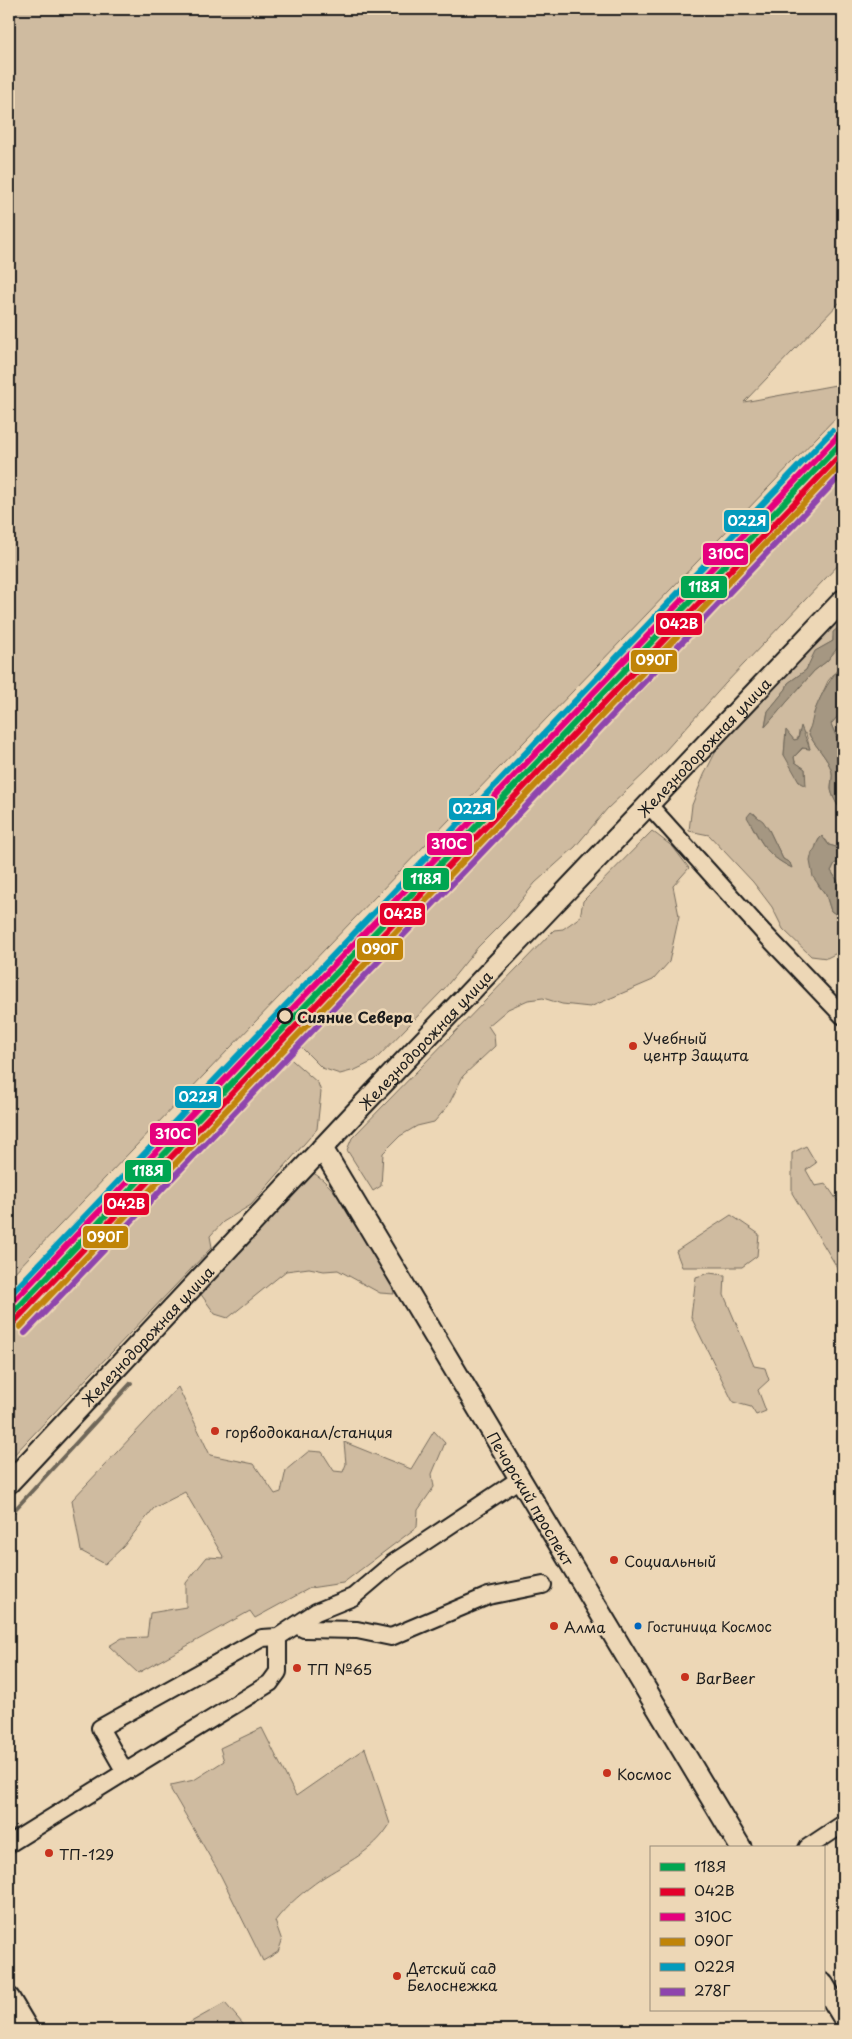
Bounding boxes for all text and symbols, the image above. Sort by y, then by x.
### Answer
line badge: 022Я [723,509,770,533]
text: 022Я [728,510,767,531]
line badge: 310С [702,542,749,566]
text: 310С [708,543,744,564]
line badge: 118Я [680,575,728,599]
text: 118Я [688,576,720,597]
line badge: 042В [655,612,703,636]
text: 042В [660,613,698,634]
line badge: 090Г [630,649,678,673]
text: 090Г [636,649,673,670]
street label: Железнодорожная улица [631,671,776,822]
line badge: 022Я [448,797,496,821]
text: 022Я [453,798,492,819]
line badge: 310С [426,832,473,856]
text: 310С [431,833,467,854]
line badge: 118Я [402,867,450,891]
text: 118Я [410,868,442,889]
line badge: 042В [379,902,426,926]
text: 042В [384,903,422,924]
line badge: 090Г [356,937,404,961]
text: 090Г [362,938,399,959]
street label: Железнодорожная улица [353,964,497,1115]
place label: Сияние Севера [297,1005,413,1028]
marker: Сияние Севера [277,1008,293,1024]
place label: Учебный центр Защита [643,1026,749,1066]
marker: Учебный центр Защита [627,1040,639,1052]
line badge: 022Я [174,1085,222,1109]
text: 022Я [179,1086,218,1107]
line badge: 310С [149,1122,197,1146]
text: 310С [155,1123,191,1144]
line badge: 118Я [124,1159,172,1183]
text: 118Я [132,1160,164,1181]
line badge: 042В [103,1192,150,1216]
text: 042В [107,1193,145,1214]
line badge: 090Г [82,1225,129,1249]
text: 090Г [87,1226,124,1247]
street label: Железнодорожная улица [75,1260,219,1411]
place label: горводоканал/станция [225,1420,393,1443]
marker: горводоканал/станция [209,1425,221,1437]
street label: Печорский проспект [482,1427,581,1570]
place label: Социальный [624,1549,716,1572]
marker: Социальный [608,1554,620,1566]
place label: Алма [564,1615,606,1638]
place label: Гостиница Космос [647,1616,772,1637]
marker: Алма [548,1620,560,1632]
marker: Гостиница Космос [633,1621,643,1631]
place label: ТП №65 [307,1657,372,1680]
marker: ТП №65 [291,1662,303,1674]
place label: BarBeer [695,1666,755,1689]
marker: BarBeer [679,1671,691,1683]
place label: Космос [617,1762,672,1785]
marker: Космос [601,1767,613,1779]
place label: ТП-129 [59,1842,114,1865]
legend [650,1846,824,2012]
marker: ТП-129 [43,1847,55,1859]
text: 118Я [694,1854,726,1877]
text: 042В [694,1878,735,1901]
text: 310С [694,1904,732,1927]
text: 090Г [694,1928,734,1951]
text: 022Я [694,1954,735,1977]
place label: Детский сад Белоснежка [406,1956,498,1996]
marker: Детский сад Белоснежка [391,1970,403,1982]
text: 278Г [694,1978,731,2001]

